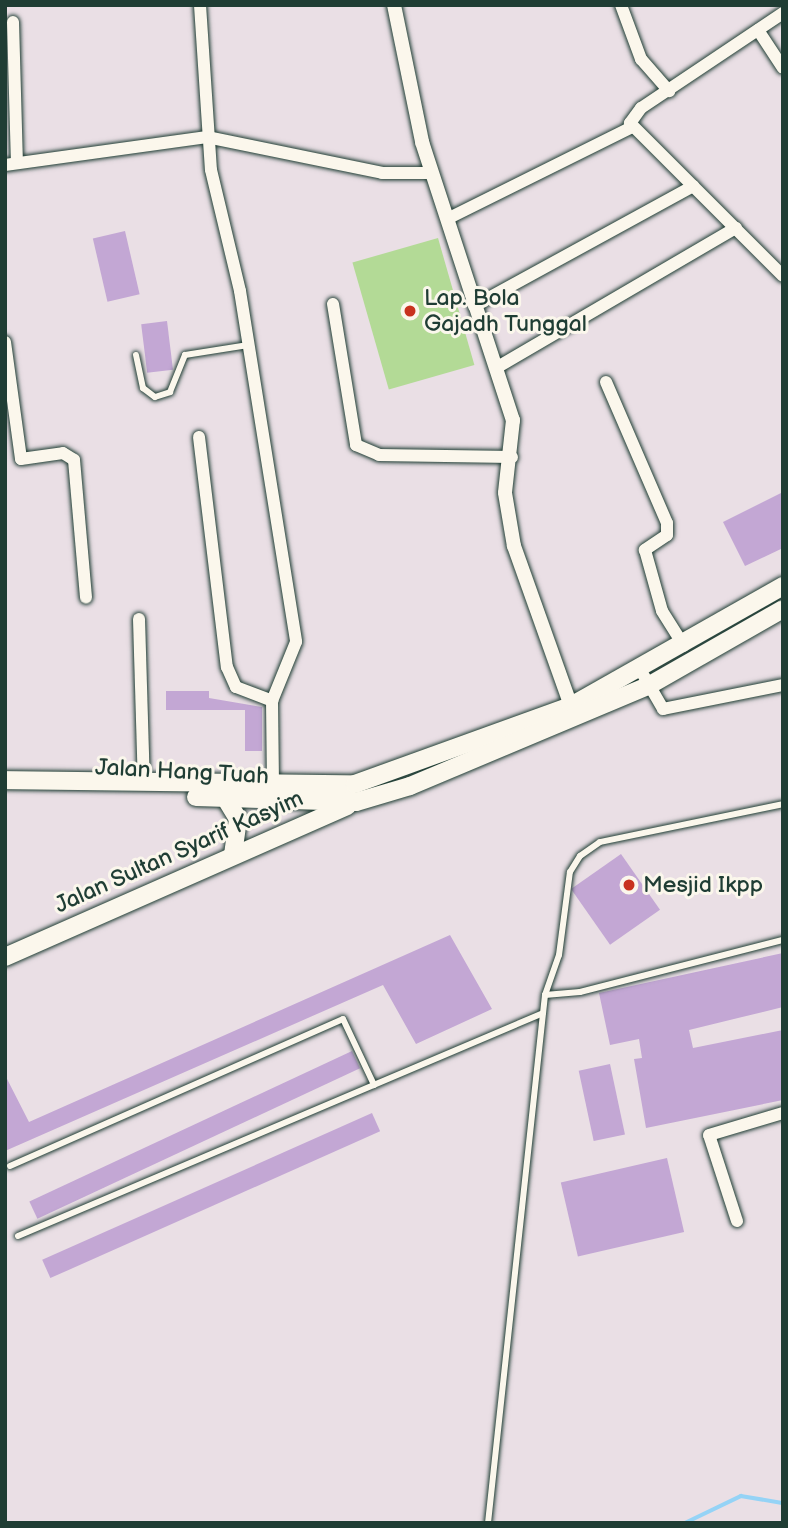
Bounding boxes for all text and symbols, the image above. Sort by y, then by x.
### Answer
place label: Lap. Bola Gajadh Tunggal [424,284,588,338]
marker: Lap. Bola Gajadh Tunggal [402,303,418,319]
street label: Jalan Hang Tuah [94,754,270,790]
street label: Jalan Sultan Syarif Kasyim [50,785,308,919]
place label: Mesjid Ikpp [643,871,763,899]
marker: Mesjid Ikpp [621,877,637,893]

